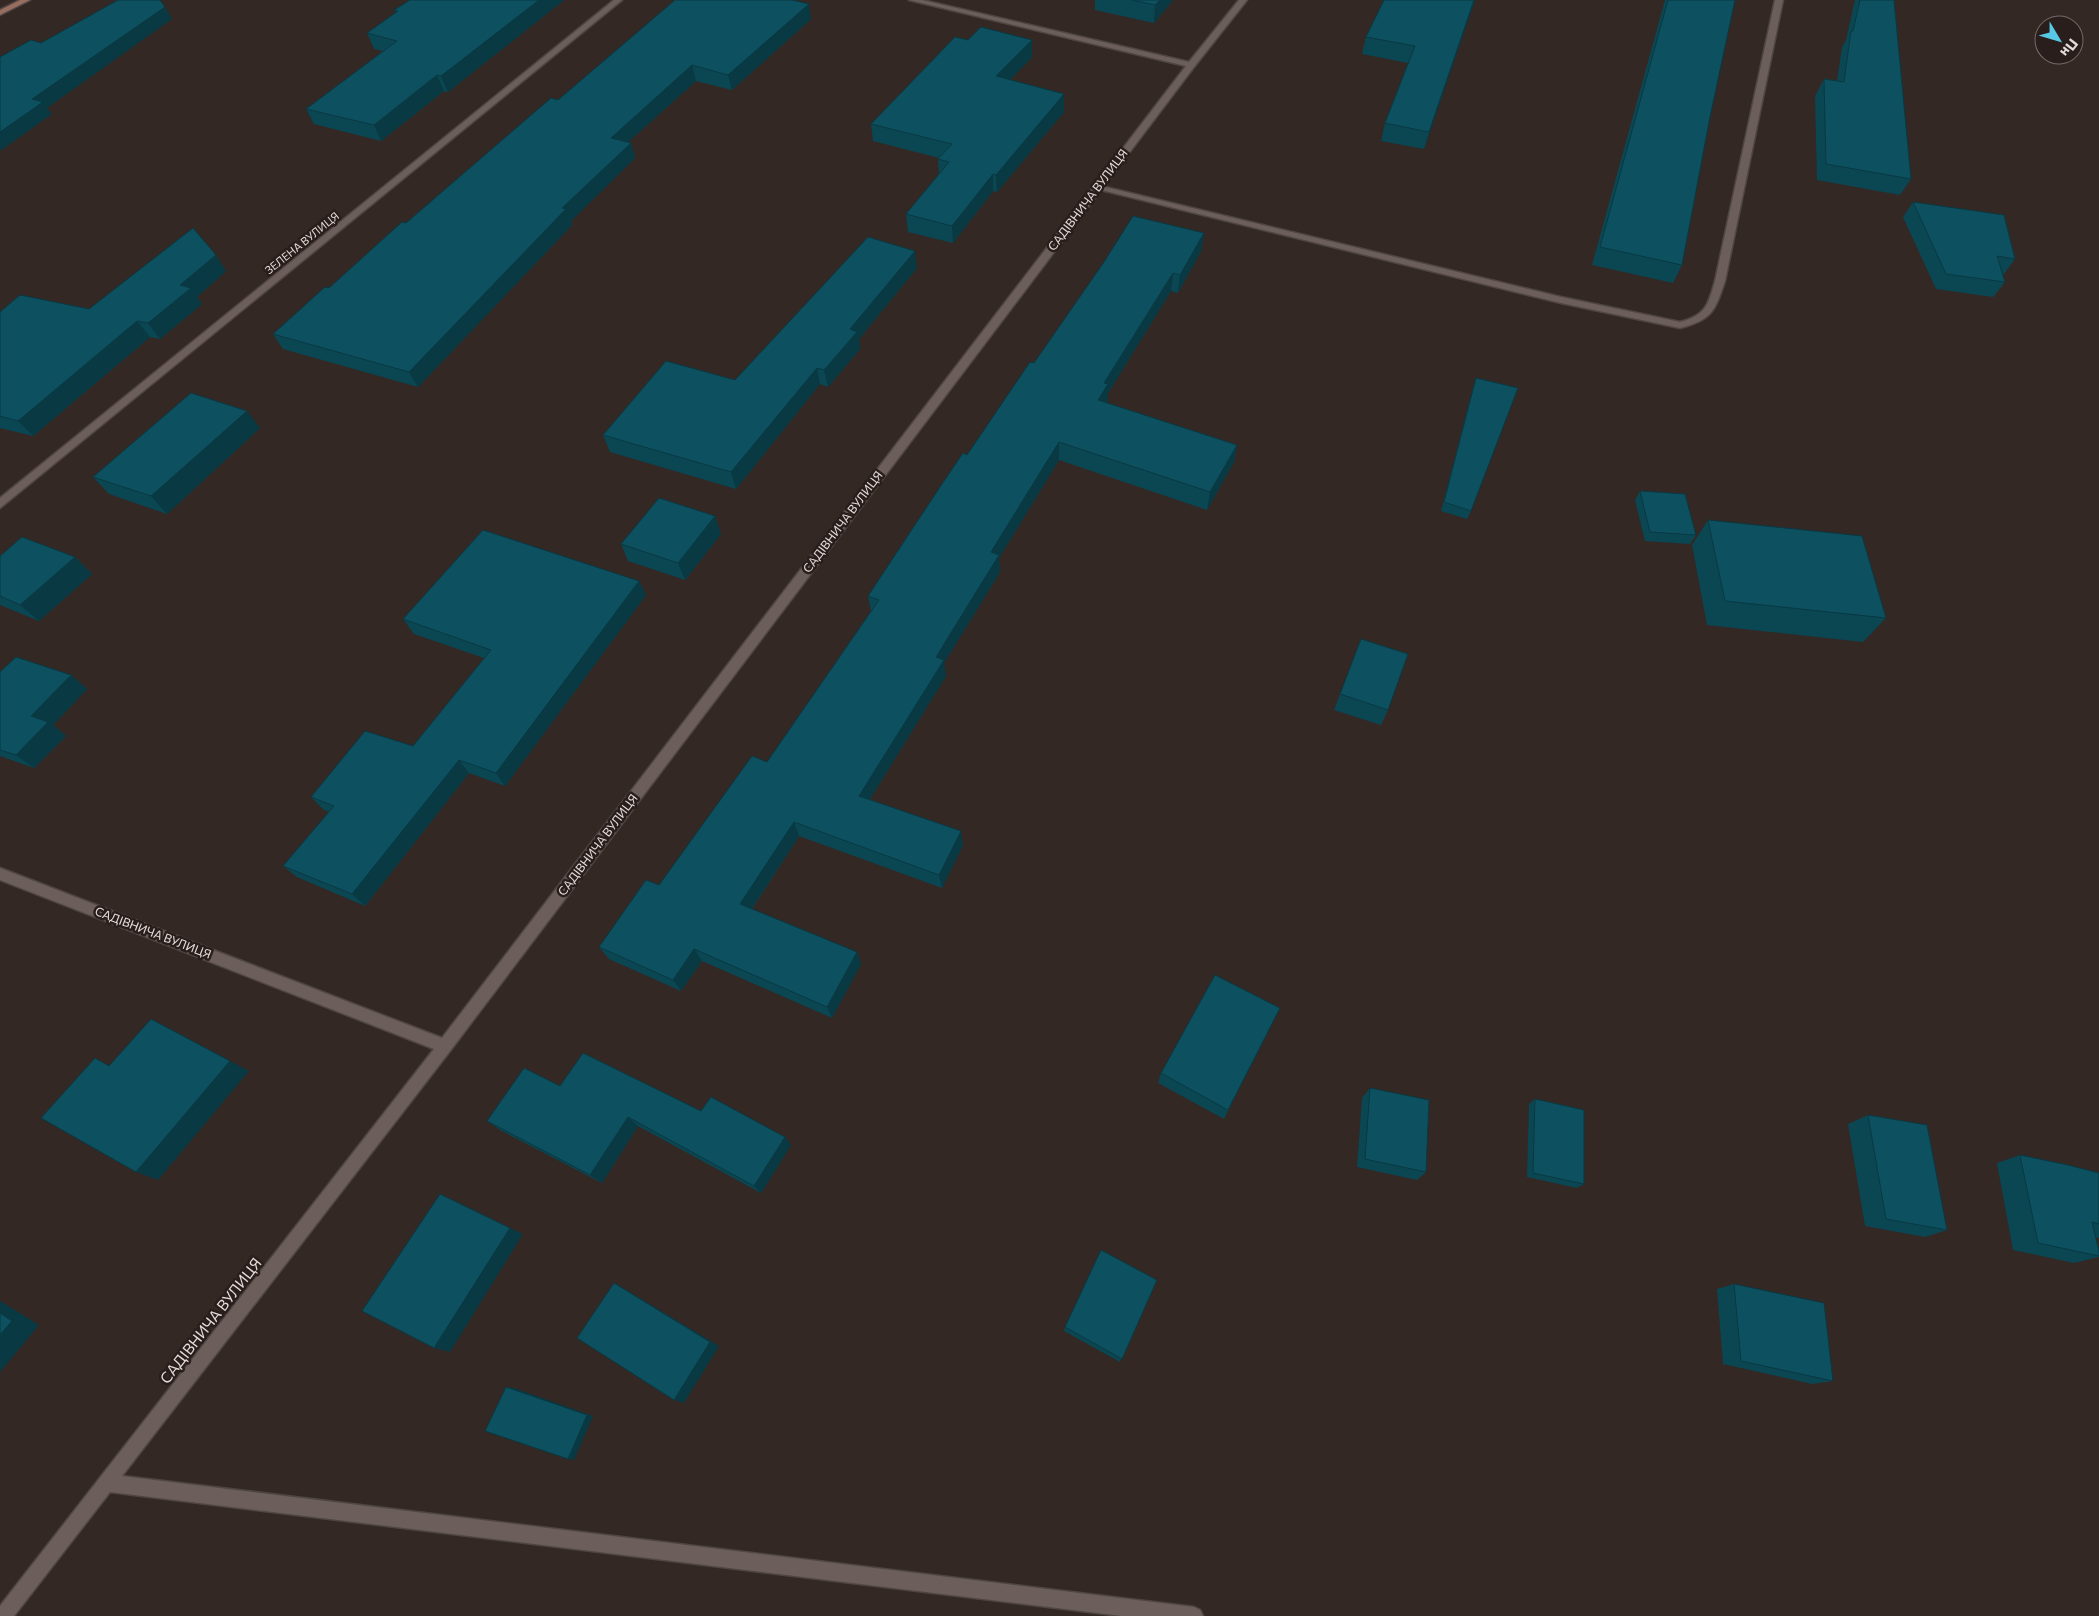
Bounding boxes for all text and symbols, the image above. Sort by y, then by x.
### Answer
north arrow [2034,15,2084,65]
text: Пн [2057,36,2082,61]
street label: САДІВНИЧА ВУЛИЦЯ [1044,146,1130,253]
street label: ЗЕЛЕНА ВУЛИЦЯ [262,209,341,276]
street label: САДІВНИЧА ВУЛИЦЯ [799,468,885,575]
street label: САДІВНИЧА ВУЛИЦЯ [554,791,640,898]
street label: САДІВНИЧА ВУЛИЦЯ [93,903,214,961]
street label: САДІВНИЧА ВУЛИЦЯ [156,1254,265,1387]

